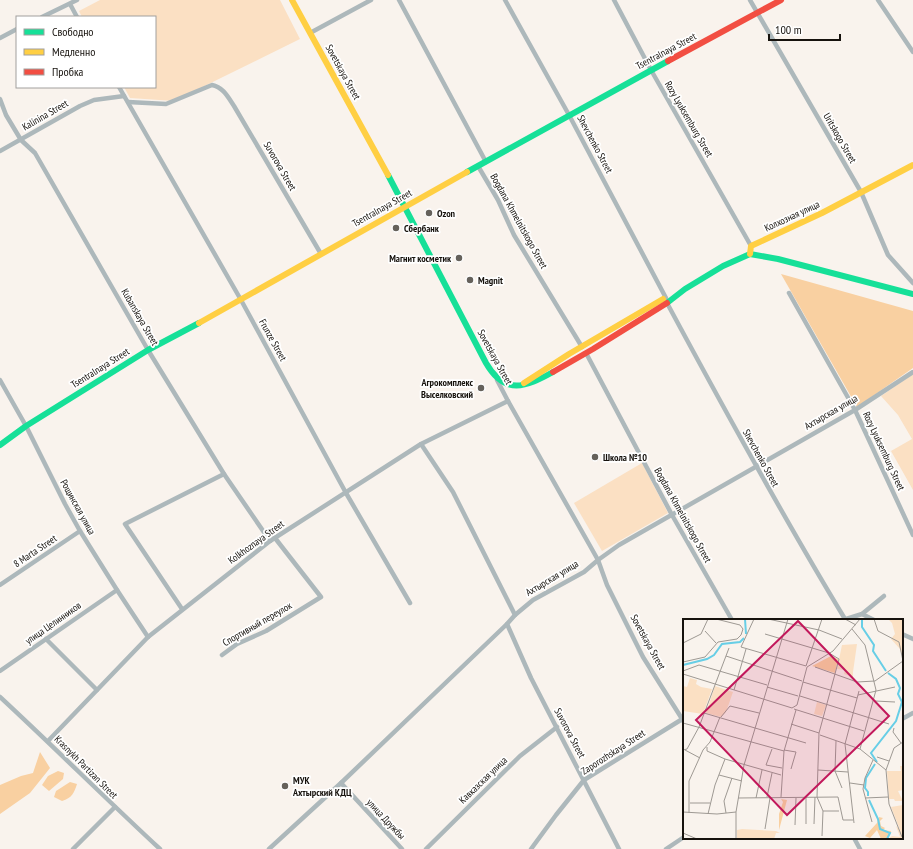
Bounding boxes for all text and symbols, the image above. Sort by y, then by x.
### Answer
legend [16,16,156,88]
scale bar [769,16,840,42]
text: 100 m [775,22,802,37]
text: Свободно [52,24,94,39]
street label: Tsentralnaya Street [634,30,699,72]
street label: Sovetskaya Street [323,42,364,102]
text: Медленно [52,44,95,59]
text: Пробка [52,64,84,79]
street label: Rozy Lyuksemburg Street [662,79,716,160]
street label: Kalinina Street [20,97,71,133]
street label: Uritskogo Street [820,111,860,166]
street label: Shevchenko Street [574,113,616,175]
street label: Suvorova Street [261,139,299,193]
street label: Bogdana Khmelnitskogo Street [487,171,551,271]
street label: Tsentralnaya Street [350,186,414,230]
street label: Колхозная улица [762,198,822,234]
place label: Ozon [437,207,456,220]
marker: Ozon [424,208,434,218]
place label: Сбербанк [404,222,440,235]
marker: Сбербанк [391,223,401,233]
place label: Магнит косметик [389,252,452,265]
marker: Магнит косметик [454,253,464,263]
place label: Magnit [478,274,503,287]
marker: Magnit [465,275,475,285]
street label: Kubanskaya Street [118,286,162,348]
street label: Frunze Street [256,317,290,363]
street label: Sovetskaya Street [475,327,516,387]
street label: Tsentralnaya Street [68,345,132,391]
place label: Агрокомплекс Выселковский [421,376,473,401]
marker: Агрокомплекс Выселковский [476,383,486,393]
street label: Ахтырская улица [802,392,860,432]
street label: Rozy Lyuksemburg Street [860,409,908,493]
street label: Shevchenko Street [740,427,782,489]
place label: Школа №10 [603,451,647,464]
marker: Школа №10 [590,452,600,462]
street label: Bogdana Khmelnitskogo Street [651,465,715,565]
street label: Рощинская улица [57,477,99,537]
street label: Kolkhoznaya Street [225,517,287,567]
street label: 8 Marta Street [11,532,59,570]
street label: Ахтырская улица [523,557,581,599]
street label: улица Целинников [22,599,84,647]
street label: Спортивный переулок [220,599,294,649]
street label: Sovetskaya Street [628,612,669,672]
inset map [683,619,903,839]
street label: Suvorova Street [551,706,589,760]
street label: Zaporozhskaya Street [579,726,648,778]
street label: Krasnykh Partizan Street [52,733,121,802]
street label: Кавказская улица [456,754,510,806]
place label: МУК Ахтырский КДЦ [292,774,352,799]
marker: МУК Ахтырский КДЦ [280,781,290,791]
street label: улица Дружбы [364,796,408,842]

